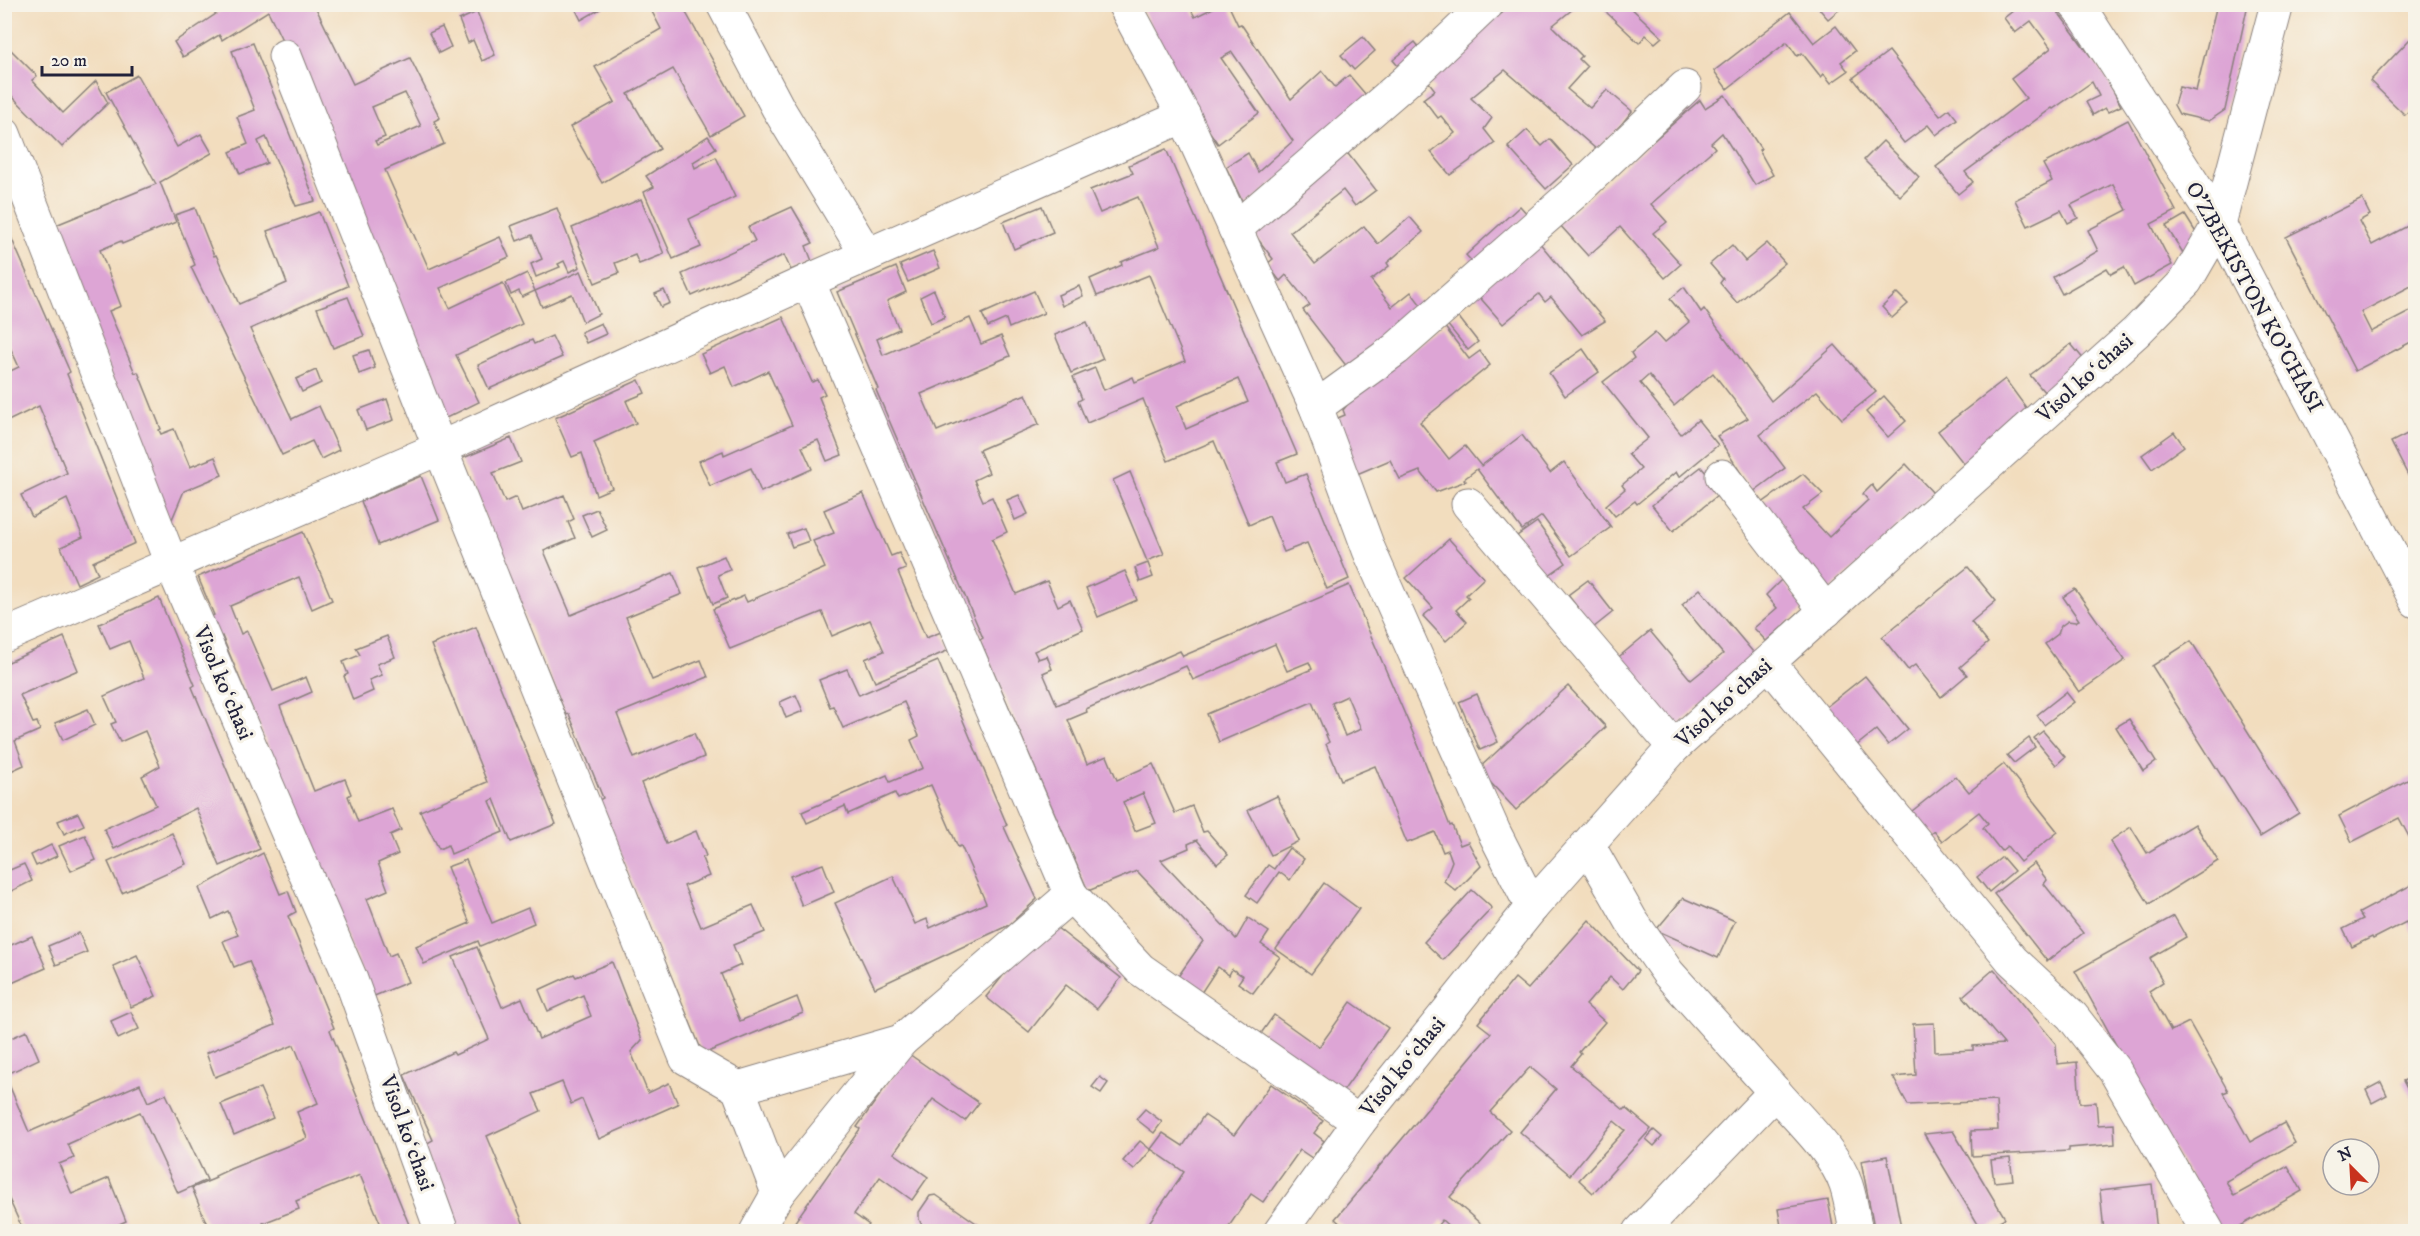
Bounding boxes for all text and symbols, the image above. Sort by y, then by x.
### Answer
scale bar [42,39,132,77]
text: 20 m [51,50,87,72]
street label: O'ZBEKISTON KO'CHASI [2179,177,2329,417]
street label: Visol koʻchasi [2030,328,2139,429]
street label: Visol koʻchasi [187,621,259,744]
street label: Visol koʻchasi [1669,653,1778,754]
street label: Visol koʻchasi [1354,1012,1452,1123]
street label: Visol koʻchasi [373,1071,440,1194]
north arrow [2321,1137,2381,1197]
text: N [2335,1142,2355,1166]

